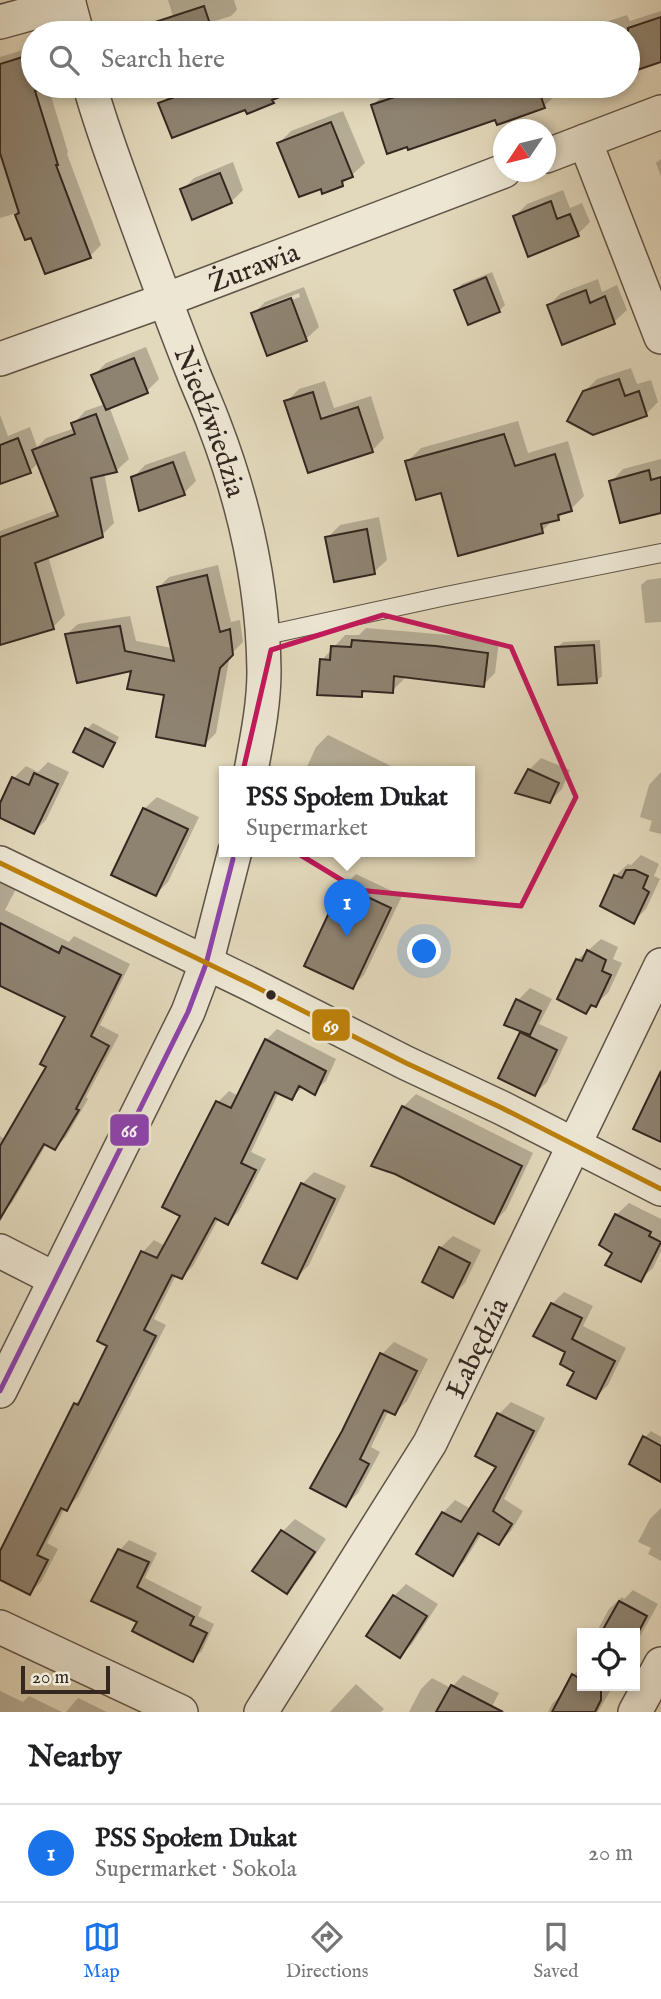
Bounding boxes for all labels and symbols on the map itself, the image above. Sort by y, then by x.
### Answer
north arrow [493,119,556,182]
street label: Żurawia [204,235,306,302]
street label: Niedźwiedzia [165,342,253,502]
pin: 1 [324,879,370,937]
your location [407,934,441,968]
unlabelled marker [264,988,278,1002]
line badge: 69 [311,1008,351,1042]
text: 69 [323,1015,339,1039]
line badge: 66 [109,1113,150,1147]
text: 66 [121,1120,138,1144]
street label: Łabędzia [439,1292,518,1404]
scale bar [21,1663,110,1695]

